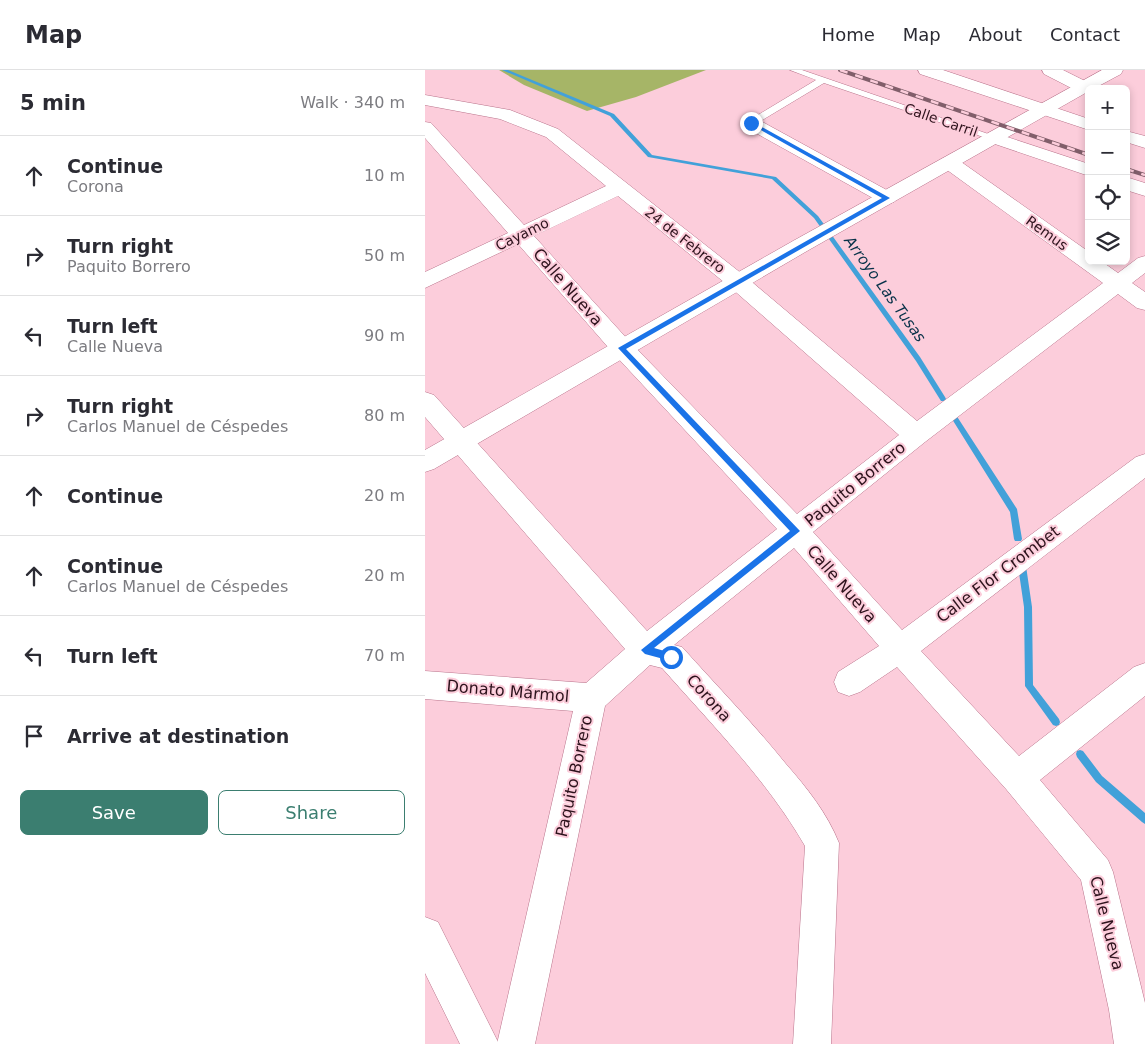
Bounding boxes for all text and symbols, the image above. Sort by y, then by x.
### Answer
text: Map [25,21,82,49]
text: Home [822,24,875,45]
text: Map [903,24,941,45]
text: About [969,24,1022,45]
text: Contact [1050,24,1120,45]
map controls [1085,85,1130,265]
button: + [1085,85,1130,130]
text: 5 min [20,91,86,115]
text: Walk · 340 m [300,93,405,112]
street label: Calle Carril [902,100,980,140]
route end [740,112,763,135]
button: − [1085,130,1130,175]
text: Continue [67,155,163,177]
icon: ahead [20,162,48,190]
text: 10 m [364,166,405,185]
button: locate [1085,175,1130,220]
text: Corona [67,177,124,196]
street label: 24 de Febrero [642,204,728,276]
street label: Remus [1023,213,1071,253]
street label: Cayamo [493,214,551,254]
button: layers [1085,220,1130,265]
water label: Arroyo Las Tusas [840,232,930,346]
text: Turn right [67,235,173,257]
icon: right [20,242,48,270]
street label: Calle Nueva [529,245,607,329]
text: 50 m [364,246,405,265]
text: Paquito Borrero [67,257,191,276]
text: Turn left [67,315,158,337]
icon: left [20,322,48,350]
text: 90 m [364,326,405,345]
text: Calle Nueva [67,337,163,356]
text: Turn right [67,395,173,417]
icon: right [20,402,48,430]
text: 80 m [364,406,405,425]
text: Carlos Manuel de Céspedes [67,417,288,436]
street label: Paquito Borrero [801,438,909,530]
icon: ahead [20,482,48,510]
text: Continue [67,485,163,507]
text: 20 m [364,486,405,505]
street label: Calle Flor Crombet [933,522,1063,626]
street label: Calle Nueva [803,542,881,626]
text: Continue [67,555,163,577]
icon: ahead [20,562,48,590]
text: 20 m [364,566,405,585]
text: Carlos Manuel de Céspedes [67,577,288,596]
icon: left [20,642,48,670]
text: Turn left [67,645,158,667]
text: 70 m [364,646,405,665]
route start [660,646,683,669]
street label: Corona [683,670,735,726]
street label: Donato Mármol [446,676,570,706]
street label: Paquito Borrero [552,713,596,839]
icon: arrive [20,722,48,750]
text: Arrive at destination [67,725,289,747]
button: Save [20,790,208,835]
button: Share [218,790,405,835]
street label: Calle Nueva [1086,874,1128,972]

